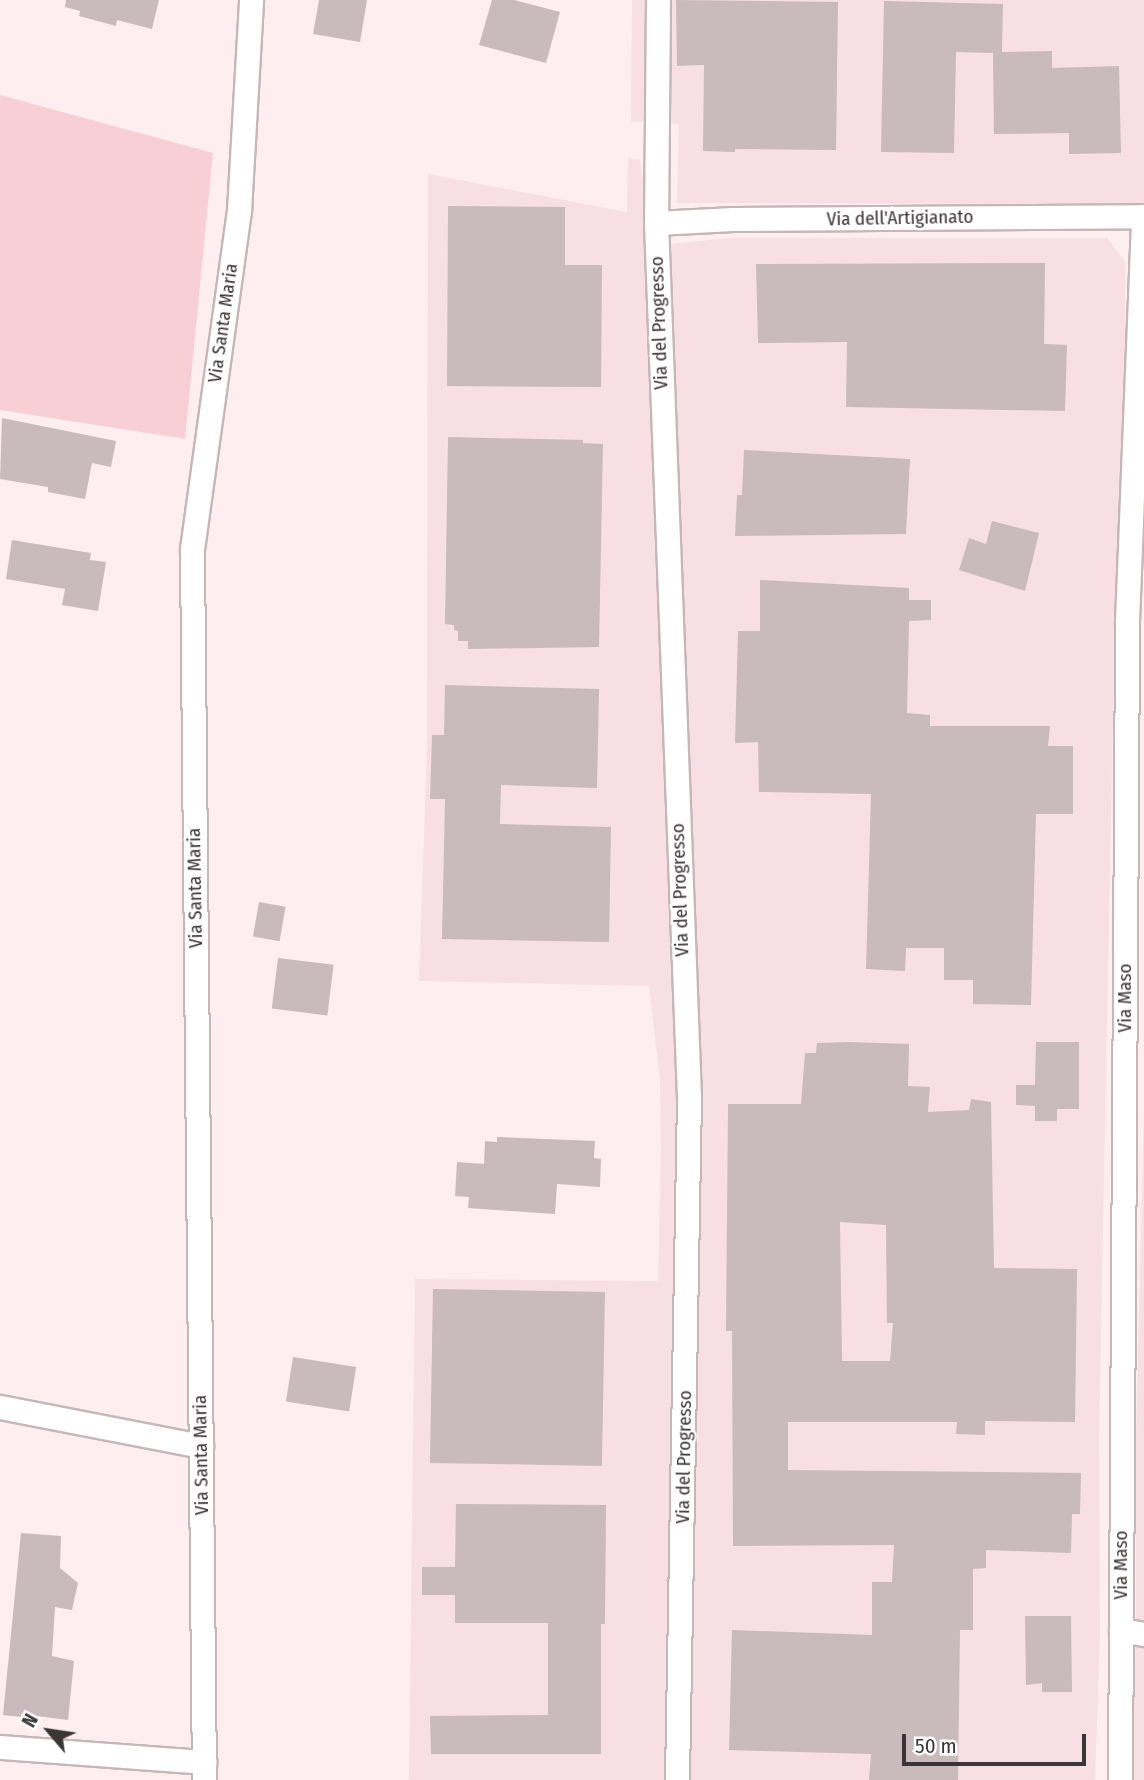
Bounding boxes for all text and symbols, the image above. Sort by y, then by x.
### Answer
street label: Via dell'Artigianato [826,205,974,231]
street label: Via del Progresso [645,256,673,390]
street label: Via Santa Maria [203,262,243,384]
street label: Via del Progresso [666,823,694,957]
street label: Via Santa Maria [183,828,207,948]
street label: Via Maso [1114,963,1136,1033]
street label: Via del Progresso [671,1390,697,1524]
street label: Via Santa Maria [189,1395,213,1515]
street label: Via Maso [1110,1530,1132,1600]
north arrow [14,1696,84,1766]
text: N [17,1710,43,1731]
scale bar [906,1720,1090,1764]
text: 50 m [915,1733,957,1759]

